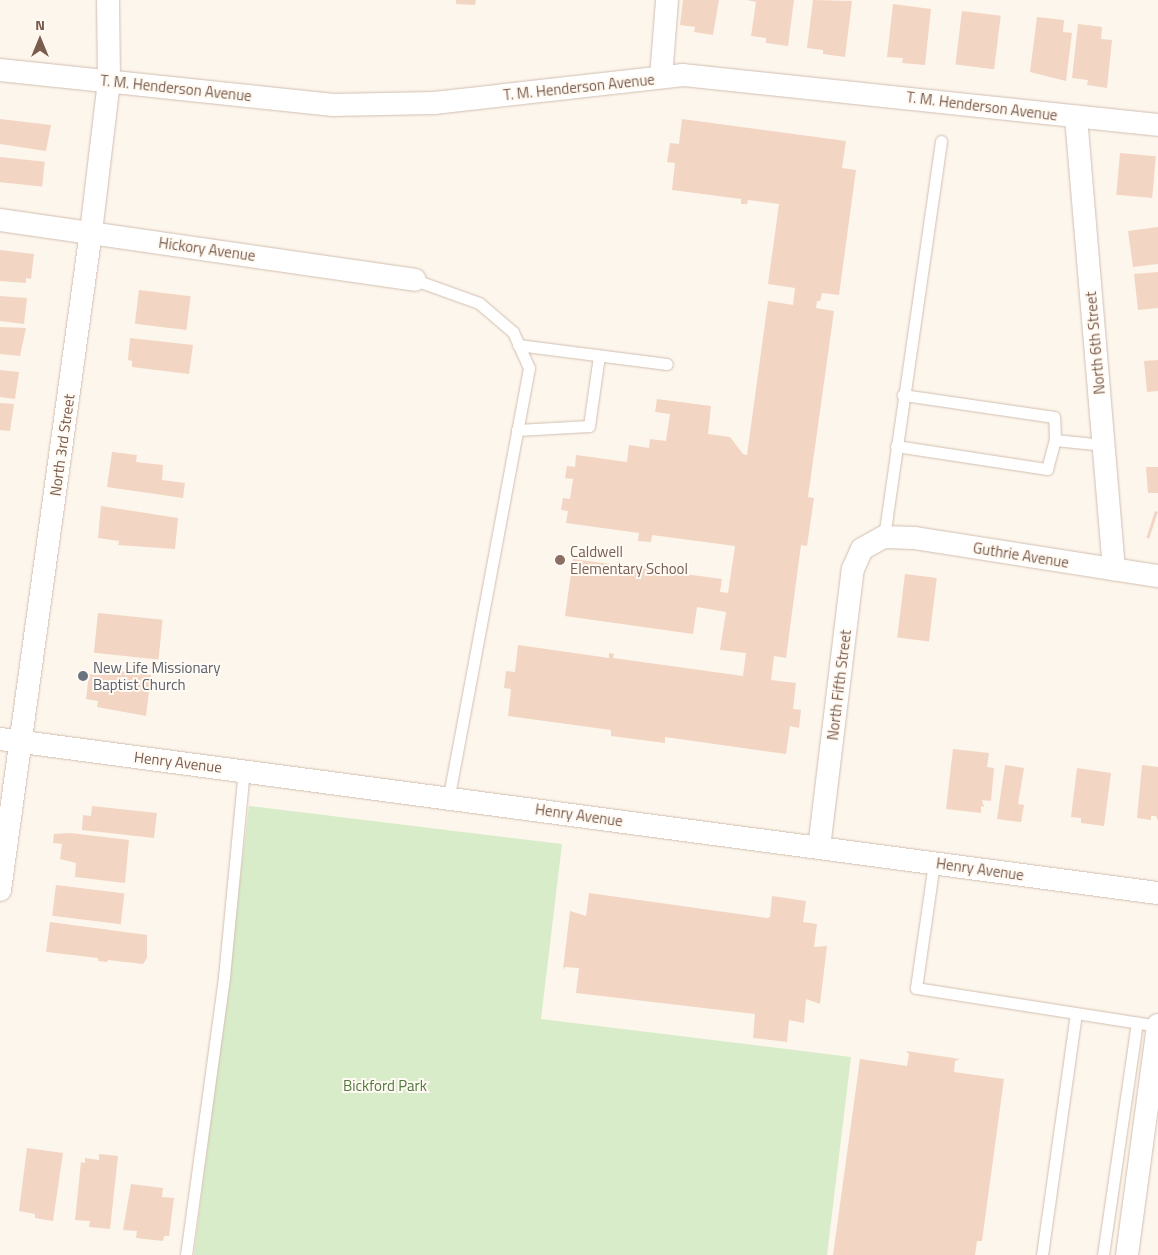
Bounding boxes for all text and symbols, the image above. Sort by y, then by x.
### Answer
text: N [35,14,45,35]
north arrow [15,15,65,65]
street label: T. M. Henderson Avenue [502,70,656,104]
street label: T. M. Henderson Avenue [99,71,253,105]
street label: T. M. Henderson Avenue [905,88,1059,124]
street label: Hickory Avenue [157,233,257,265]
street label: North 6th Street [1082,291,1108,395]
street label: North 3rd Street [46,393,78,497]
street label: Guthrie Avenue [972,539,1070,571]
place label: Caldwell Elementary School [570,542,688,577]
marker: Caldwell Elementary School [554,554,566,566]
street label: North Fifth Street [823,629,855,741]
place label: New Life Missionary Baptist Church [93,658,221,693]
marker: New Life Missionary Baptist Church [77,670,89,682]
street label: Henry Avenue [133,748,223,776]
street label: Henry Avenue [534,800,624,830]
street label: Henry Avenue [935,854,1025,884]
park label: Bickford Park [343,1077,427,1095]

